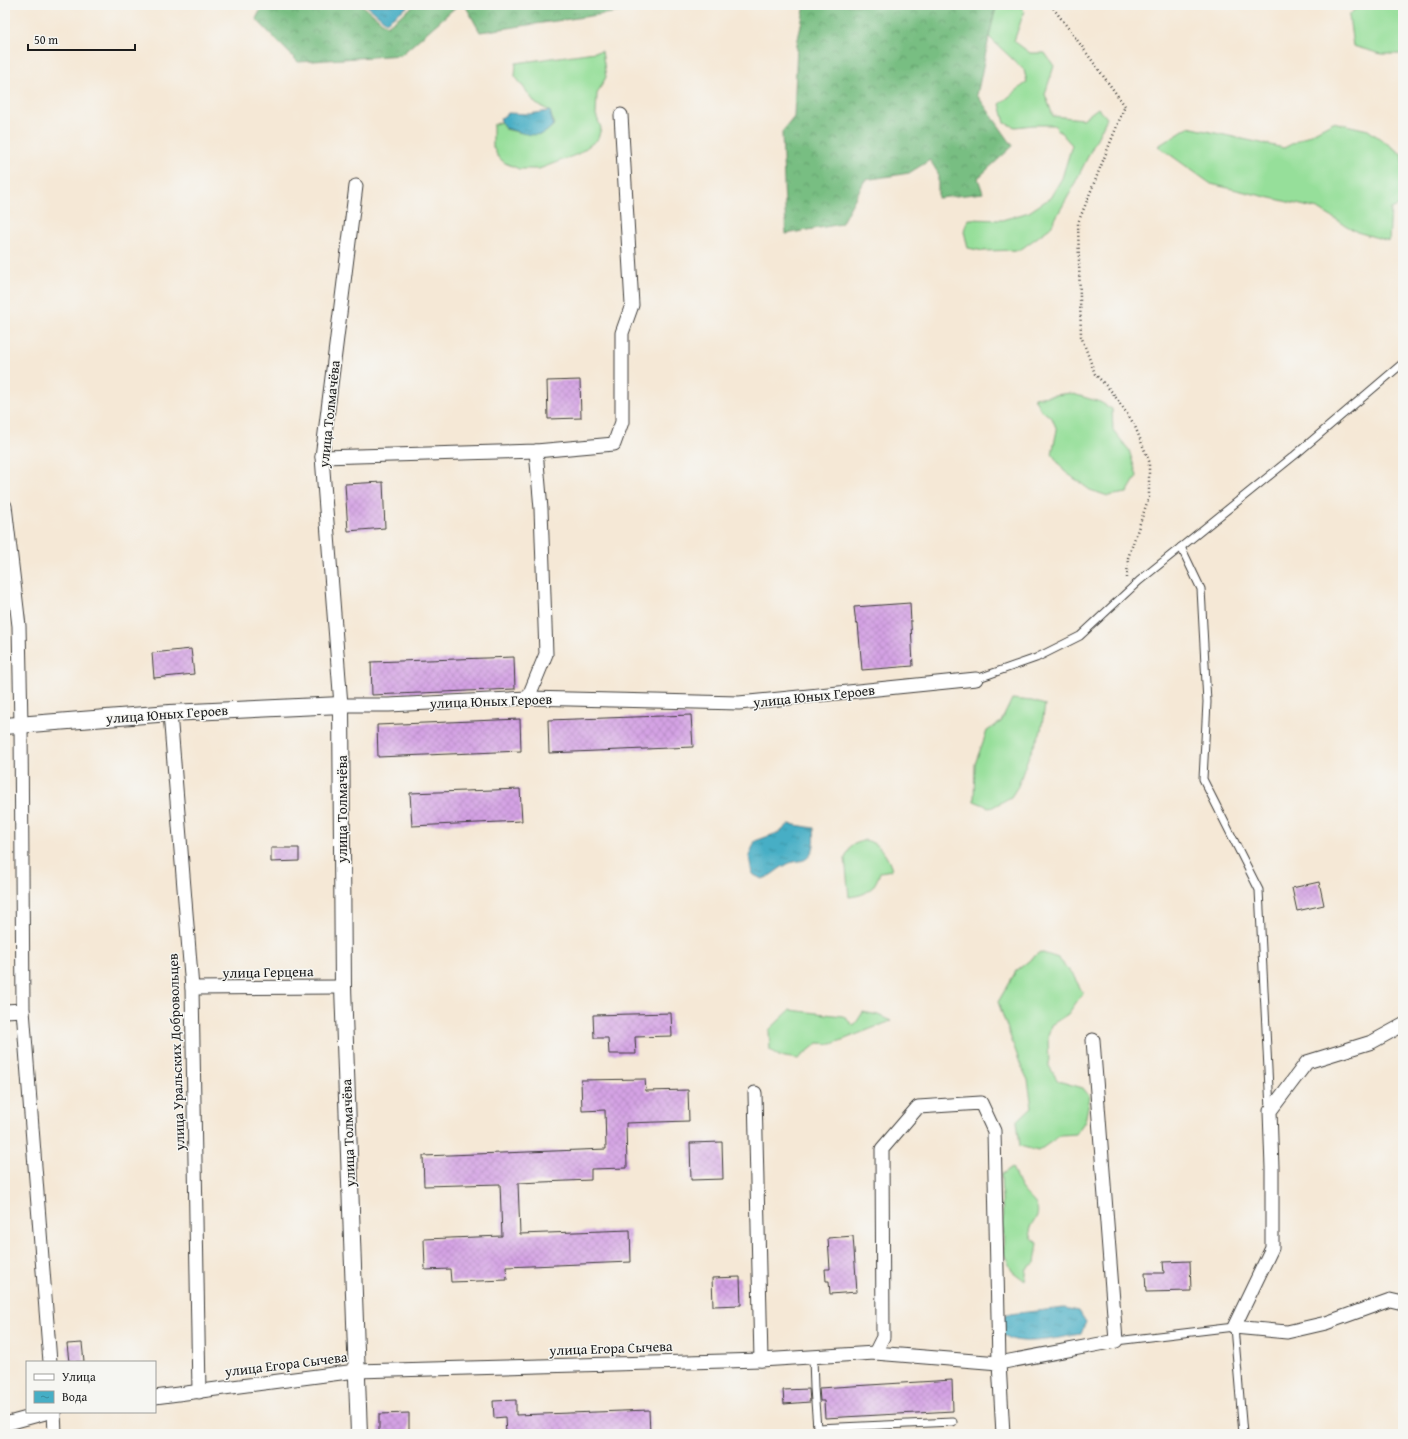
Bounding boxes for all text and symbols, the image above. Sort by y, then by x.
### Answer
scale bar [28,26,135,52]
text: 50 m [34,31,58,48]
street label: улица Толмачёва [313,359,345,470]
street label: улица Юных Героев [751,680,876,712]
street label: улица Юных Героев [428,689,553,713]
street label: улица Юных Героев [104,700,229,728]
street label: улица Толмачёва [332,755,352,864]
street label: улица Уральских Добровольцев [163,953,189,1152]
street label: улица Герцена [221,961,314,983]
street label: улица Толмачёва [336,1078,360,1188]
street label: улица Егора Сычева [548,1336,673,1360]
street label: улица Егора Сычева [223,1347,349,1382]
legend [26,1361,156,1413]
text: Улица [62,1368,96,1385]
text: Вода [62,1388,87,1405]

